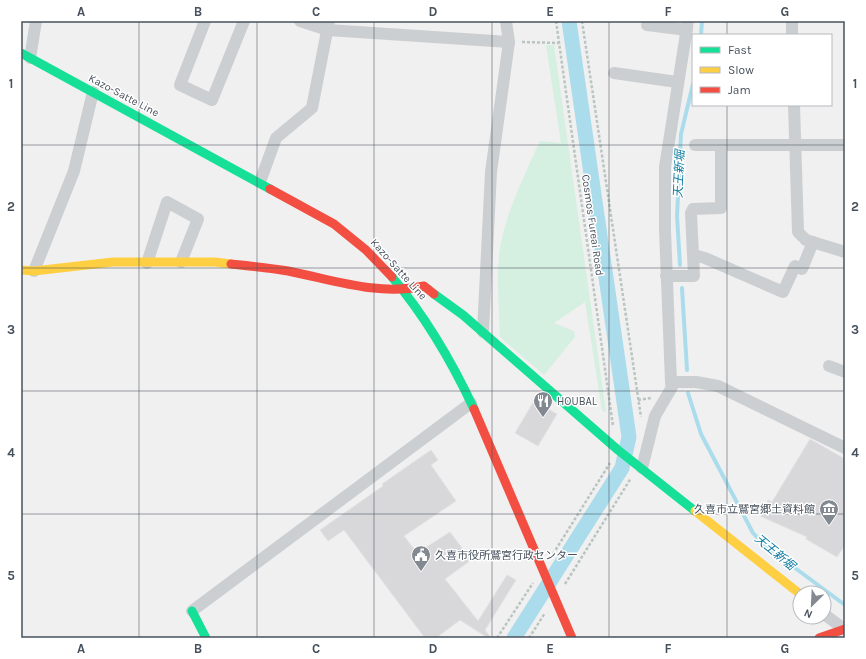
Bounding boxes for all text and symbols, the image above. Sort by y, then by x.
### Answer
text: A [77,4,85,19]
text: B [194,4,202,19]
text: C [312,4,320,19]
text: D [429,4,438,19]
text: E [546,4,554,19]
text: F [664,4,672,19]
text: G [781,4,789,19]
legend [692,34,832,106]
text: Fast [728,43,752,57]
text: Slow [728,63,754,77]
street label: Kazo-Satte Line [86,71,161,120]
text: 1 [9,76,13,91]
text: 1 [853,76,857,91]
text: Jam [728,83,751,97]
water label: 天王新堀 [671,148,687,198]
street label: Cosmos Fureai Road [579,174,606,277]
text: 2 [7,199,15,214]
text: 2 [851,199,859,214]
street label: Kazo-Satte Line [368,236,430,303]
text: 3 [7,322,15,337]
text: 3 [851,322,859,337]
restaurant icon: HOUBAL [532,390,554,418]
place label: HOUBAL [557,395,598,408]
text: 4 [7,445,15,460]
text: 4 [851,445,859,460]
museum icon: 久喜市立鷲宮郷土資料館 [818,498,840,526]
place label: 久喜市立鷲宮郷土資料館 [694,503,815,516]
water label: 天王新堀 [752,531,799,574]
public building icon: 久喜市役所鷲宮行政センター [410,544,432,572]
place label: 久喜市役所鷲宮行政センター [435,549,578,562]
text: 5 [7,568,15,583]
text: 5 [851,568,859,583]
north arrow [792,585,832,625]
text: N [802,606,814,621]
text: A [77,641,85,656]
text: B [194,641,202,656]
text: C [312,641,320,656]
text: D [429,641,438,656]
text: E [546,641,554,656]
text: F [664,641,672,656]
text: G [781,641,789,656]

